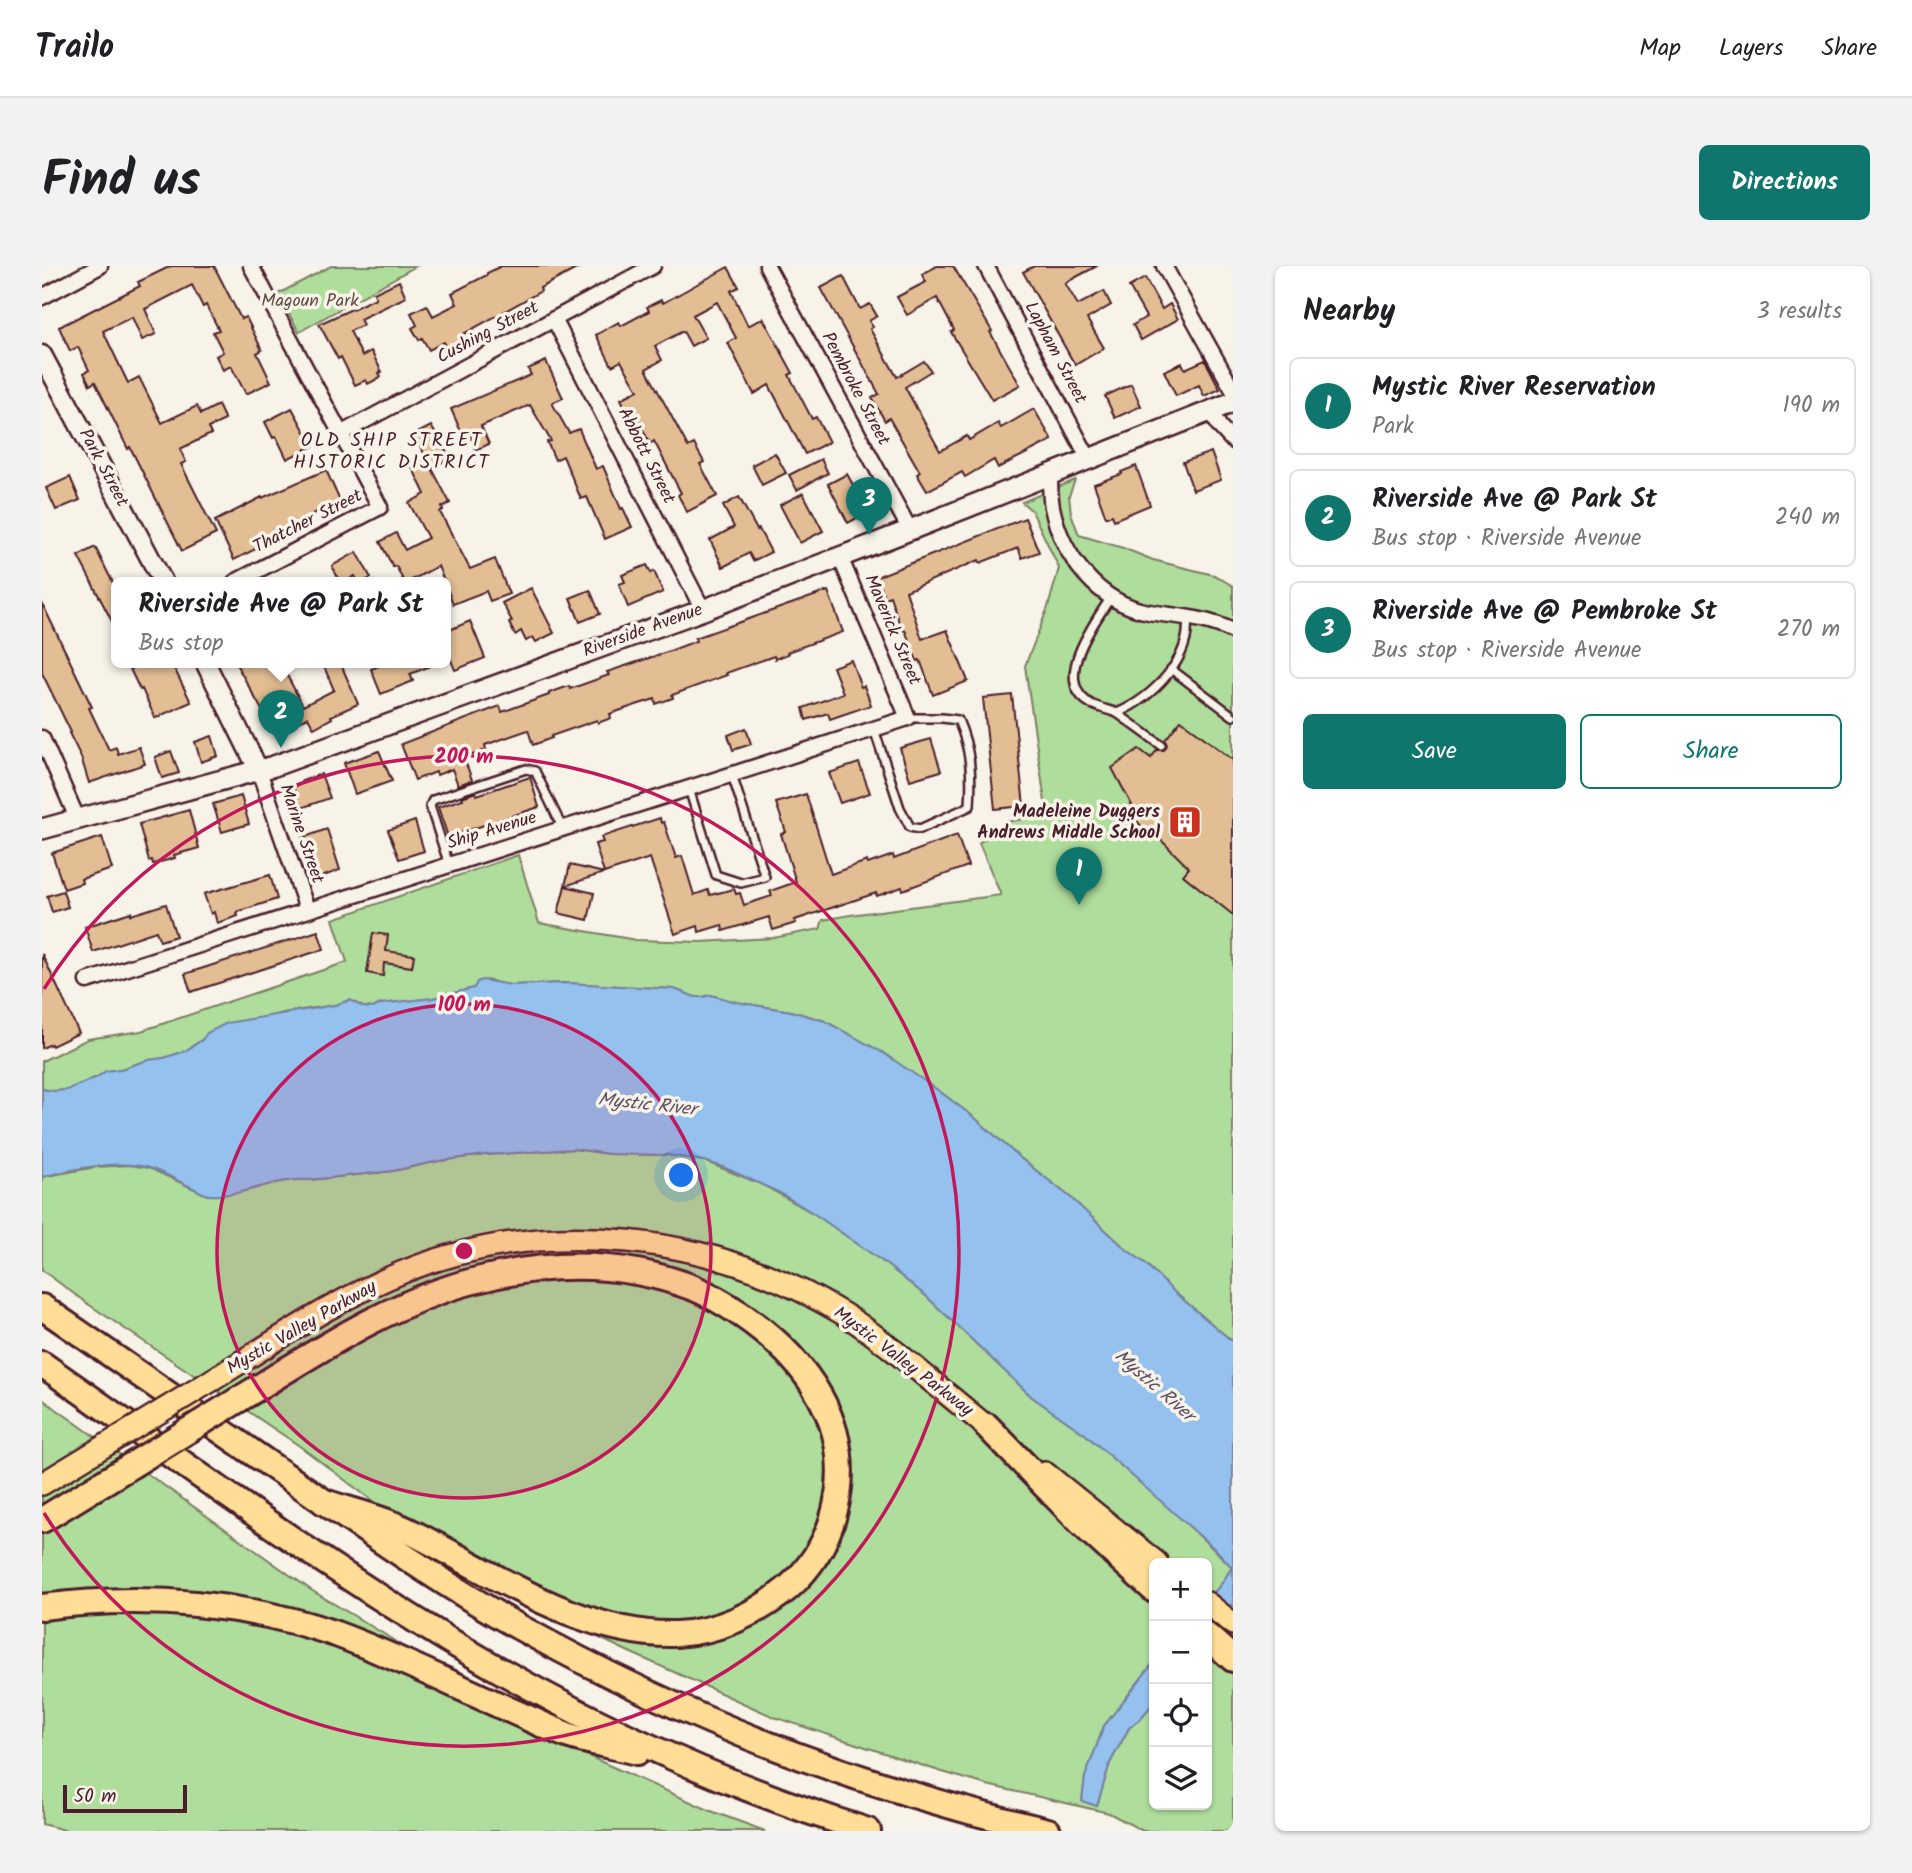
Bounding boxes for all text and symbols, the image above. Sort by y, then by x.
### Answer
text: Trailo [35,22,114,75]
text: Map [1639,29,1681,68]
text: Layers [1719,29,1783,68]
text: Share [1821,29,1877,68]
text: Find us [42,143,200,221]
button: Directions [1699,145,1870,220]
park label: Magoun Park [261,287,359,316]
text: Nearby [1303,288,1395,336]
street label: Cushing Street [432,293,545,372]
text: 3 results [1756,294,1842,330]
street label: Lapham Street [1016,297,1095,410]
street label: Pembroke Street [813,327,898,452]
text: Mystic River Reservation [1372,367,1656,409]
text: 1 [1325,388,1331,424]
text: 190 m [1783,388,1840,424]
street label: Abbott Street [609,403,683,510]
text: Park [1372,409,1414,445]
street label: Park Street [70,423,136,513]
district label: OLD SHIP STREET HISTORIC DISTRICT [293,426,491,478]
pin: 3 [846,477,892,535]
text: Riverside Ave @ Park St [1372,479,1657,521]
street label: Thatcher Street [248,482,369,562]
text: 2 [1321,500,1335,536]
text: 240 m [1775,500,1840,536]
text: Bus stop · Riverside Avenue [1372,521,1641,557]
street label: Maverick Street [856,570,929,691]
popup [111,577,451,668]
text: Riverside Ave @ Park St [138,584,424,626]
text: Riverside Ave @ Pembroke St [1372,591,1717,633]
street label: Riverside Avenue [579,596,707,666]
text: 3 [1322,612,1334,648]
text: 270 m [1777,612,1840,648]
text: Bus stop [138,626,223,662]
text: Bus stop · Riverside Avenue [1372,633,1641,669]
pin: 2 [258,690,304,748]
button: Save [1303,714,1566,789]
button: Share [1580,714,1842,789]
text: 200 m [434,741,494,774]
street label: Marine Street [270,780,332,889]
place label: Madeleine Duggers Andrews Middle School [977,798,1161,848]
building icon: Madeleine Duggers Andrews Middle School [1166,803,1204,841]
street label: Ship Avenue [444,804,540,858]
pin: 1 [1056,847,1102,905]
text: 100 m [437,989,491,1022]
water label: Mystic River [596,1085,701,1125]
your location [664,1158,698,1192]
centre of rings [452,1239,476,1263]
street label: Mystic Valley Parkway [222,1273,383,1383]
street label: Mystic Valley Parkway [827,1300,980,1425]
water label: Mystic River [1107,1342,1204,1432]
map controls [1149,1558,1212,1810]
button: + [1149,1558,1212,1621]
button: − [1149,1621,1212,1684]
button: locate [1149,1684,1212,1747]
button: layers [1149,1747,1212,1810]
scale bar [63,1782,187,1814]
text: 50 m [74,1782,116,1812]

